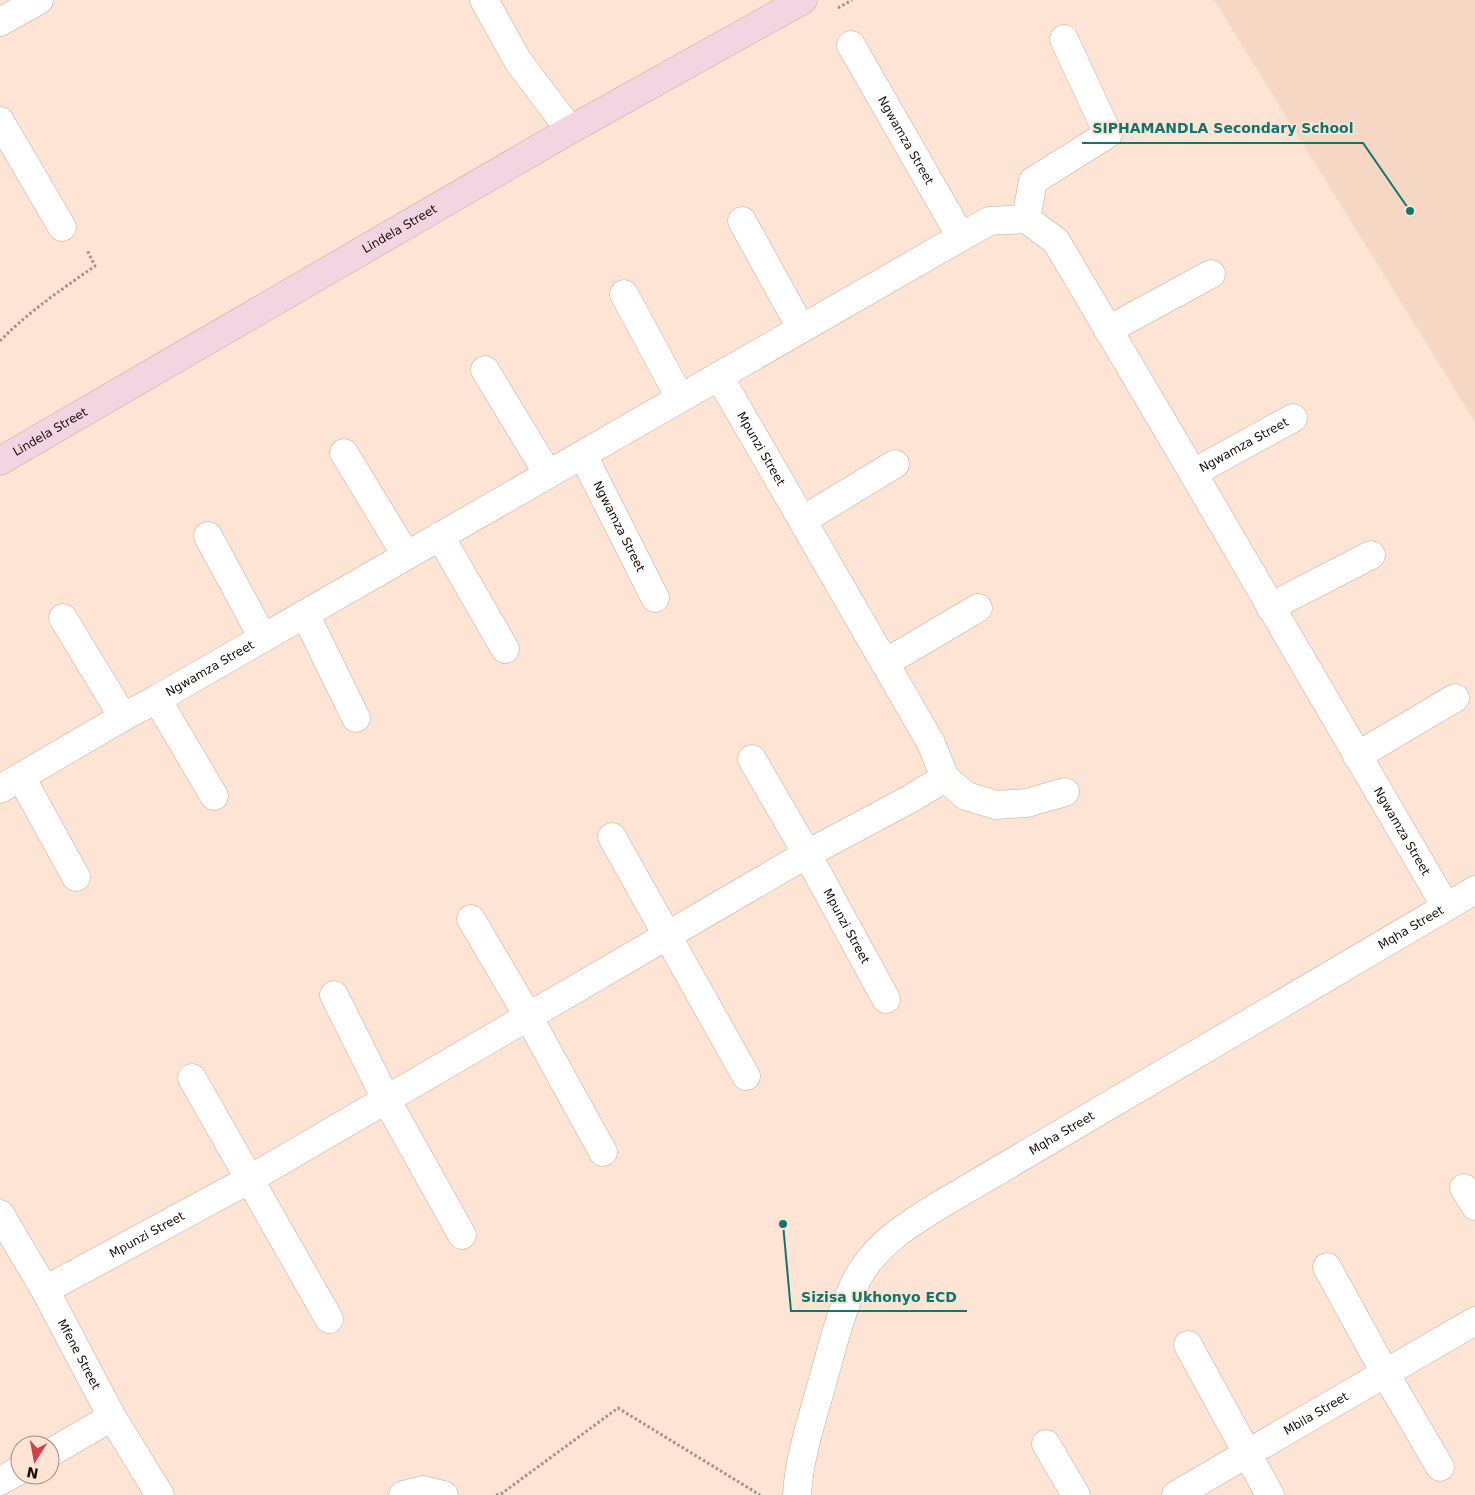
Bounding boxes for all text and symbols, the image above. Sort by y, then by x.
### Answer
street label: Ngwamza Street [875,94,937,187]
callout: SIPHAMANDLA Secondary School [1082,114,1363,143]
text: SIPHAMANDLA Secondary School [1092,120,1354,136]
street label: Lindela Street [360,202,439,256]
street label: Lindela Street [10,405,90,459]
street label: Mpunzi Street [734,409,788,489]
street label: Ngwamza Street [1197,415,1291,475]
street label: Ngwamza Street [590,479,648,574]
street label: Ngwamza Street [163,638,257,699]
street label: Ngwamza Street [1371,785,1433,878]
street label: Mpunzi Street [820,886,873,966]
street label: Mqha Street [1376,903,1446,952]
street label: Mqha Street [1027,1108,1097,1158]
street label: Mpunzi Street [107,1209,187,1261]
callout: Sizisa Ukhonyo ECD [791,1282,967,1311]
text: Sizisa Ukhonyo ECD [801,1289,957,1305]
street label: Mfene Street [55,1317,103,1392]
street label: Mbila Street [1281,1389,1351,1438]
north arrow [10,1435,60,1485]
text: N [25,1464,40,1482]

